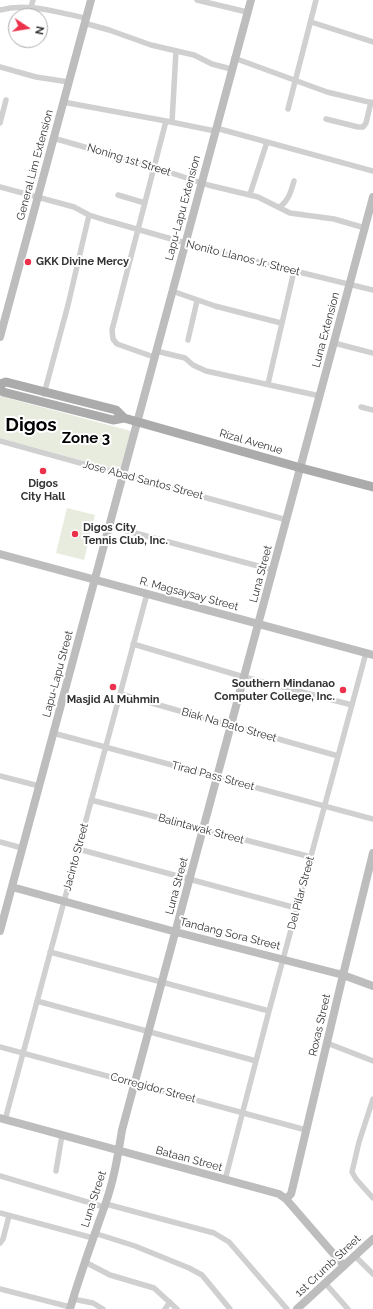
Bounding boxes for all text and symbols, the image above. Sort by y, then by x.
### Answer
north arrow [8,8,48,48]
text: N [32,25,46,36]
street label: General Lim Extension [14,108,56,222]
street label: Noning 1st Street [86,141,172,179]
street label: Lapu-Lapu Extension [163,154,203,262]
street label: Nonito Llanos Jr. Street [185,237,301,279]
place label: GKK Divine Mercy [36,255,129,269]
marker: GKK Divine Mercy [23,257,33,267]
street label: Luna Extension [310,291,342,369]
district label: Digos [5,414,57,436]
street label: Rizal Avenue [218,427,284,457]
district label: Zone 3 [62,429,110,447]
street label: Jose Abad Santos Street [81,458,205,502]
marker: Digos City Hall [38,466,48,476]
place label: Digos City Hall [21,477,65,503]
place label: Digos City Tennis Club, Inc. [83,521,168,547]
marker: Digos City Tennis Club, Inc. [70,529,80,539]
street label: Luna Street [247,544,275,604]
street label: R. Magsaysay Street [138,574,240,614]
street label: Lapu-Lapu Street [40,629,76,719]
place label: Southern Mindanao Computer College, Inc. [214,677,335,703]
marker: Masjid Al Muhmin [108,682,118,692]
marker: Southern Mindanao Computer College, Inc. [338,685,348,695]
place label: Masjid Al Muhmin [67,693,159,707]
street label: Biak Na Bato Street [180,705,278,745]
street label: Tirad Pass Street [170,759,256,793]
street label: Balintawak Street [157,811,245,847]
street label: Jacinto Street [61,822,91,892]
street label: Del Pilar Street [285,855,317,931]
street label: Luna Street [163,856,191,916]
street label: Tandang Sora Street [178,915,282,953]
street label: Roxas Street [306,993,334,1057]
street label: Corregidor Street [109,1070,197,1106]
street label: Bataan Street [154,1144,224,1174]
street label: Luna Street [79,1169,109,1229]
street label: 1st Crumb Street [293,1232,363,1300]

